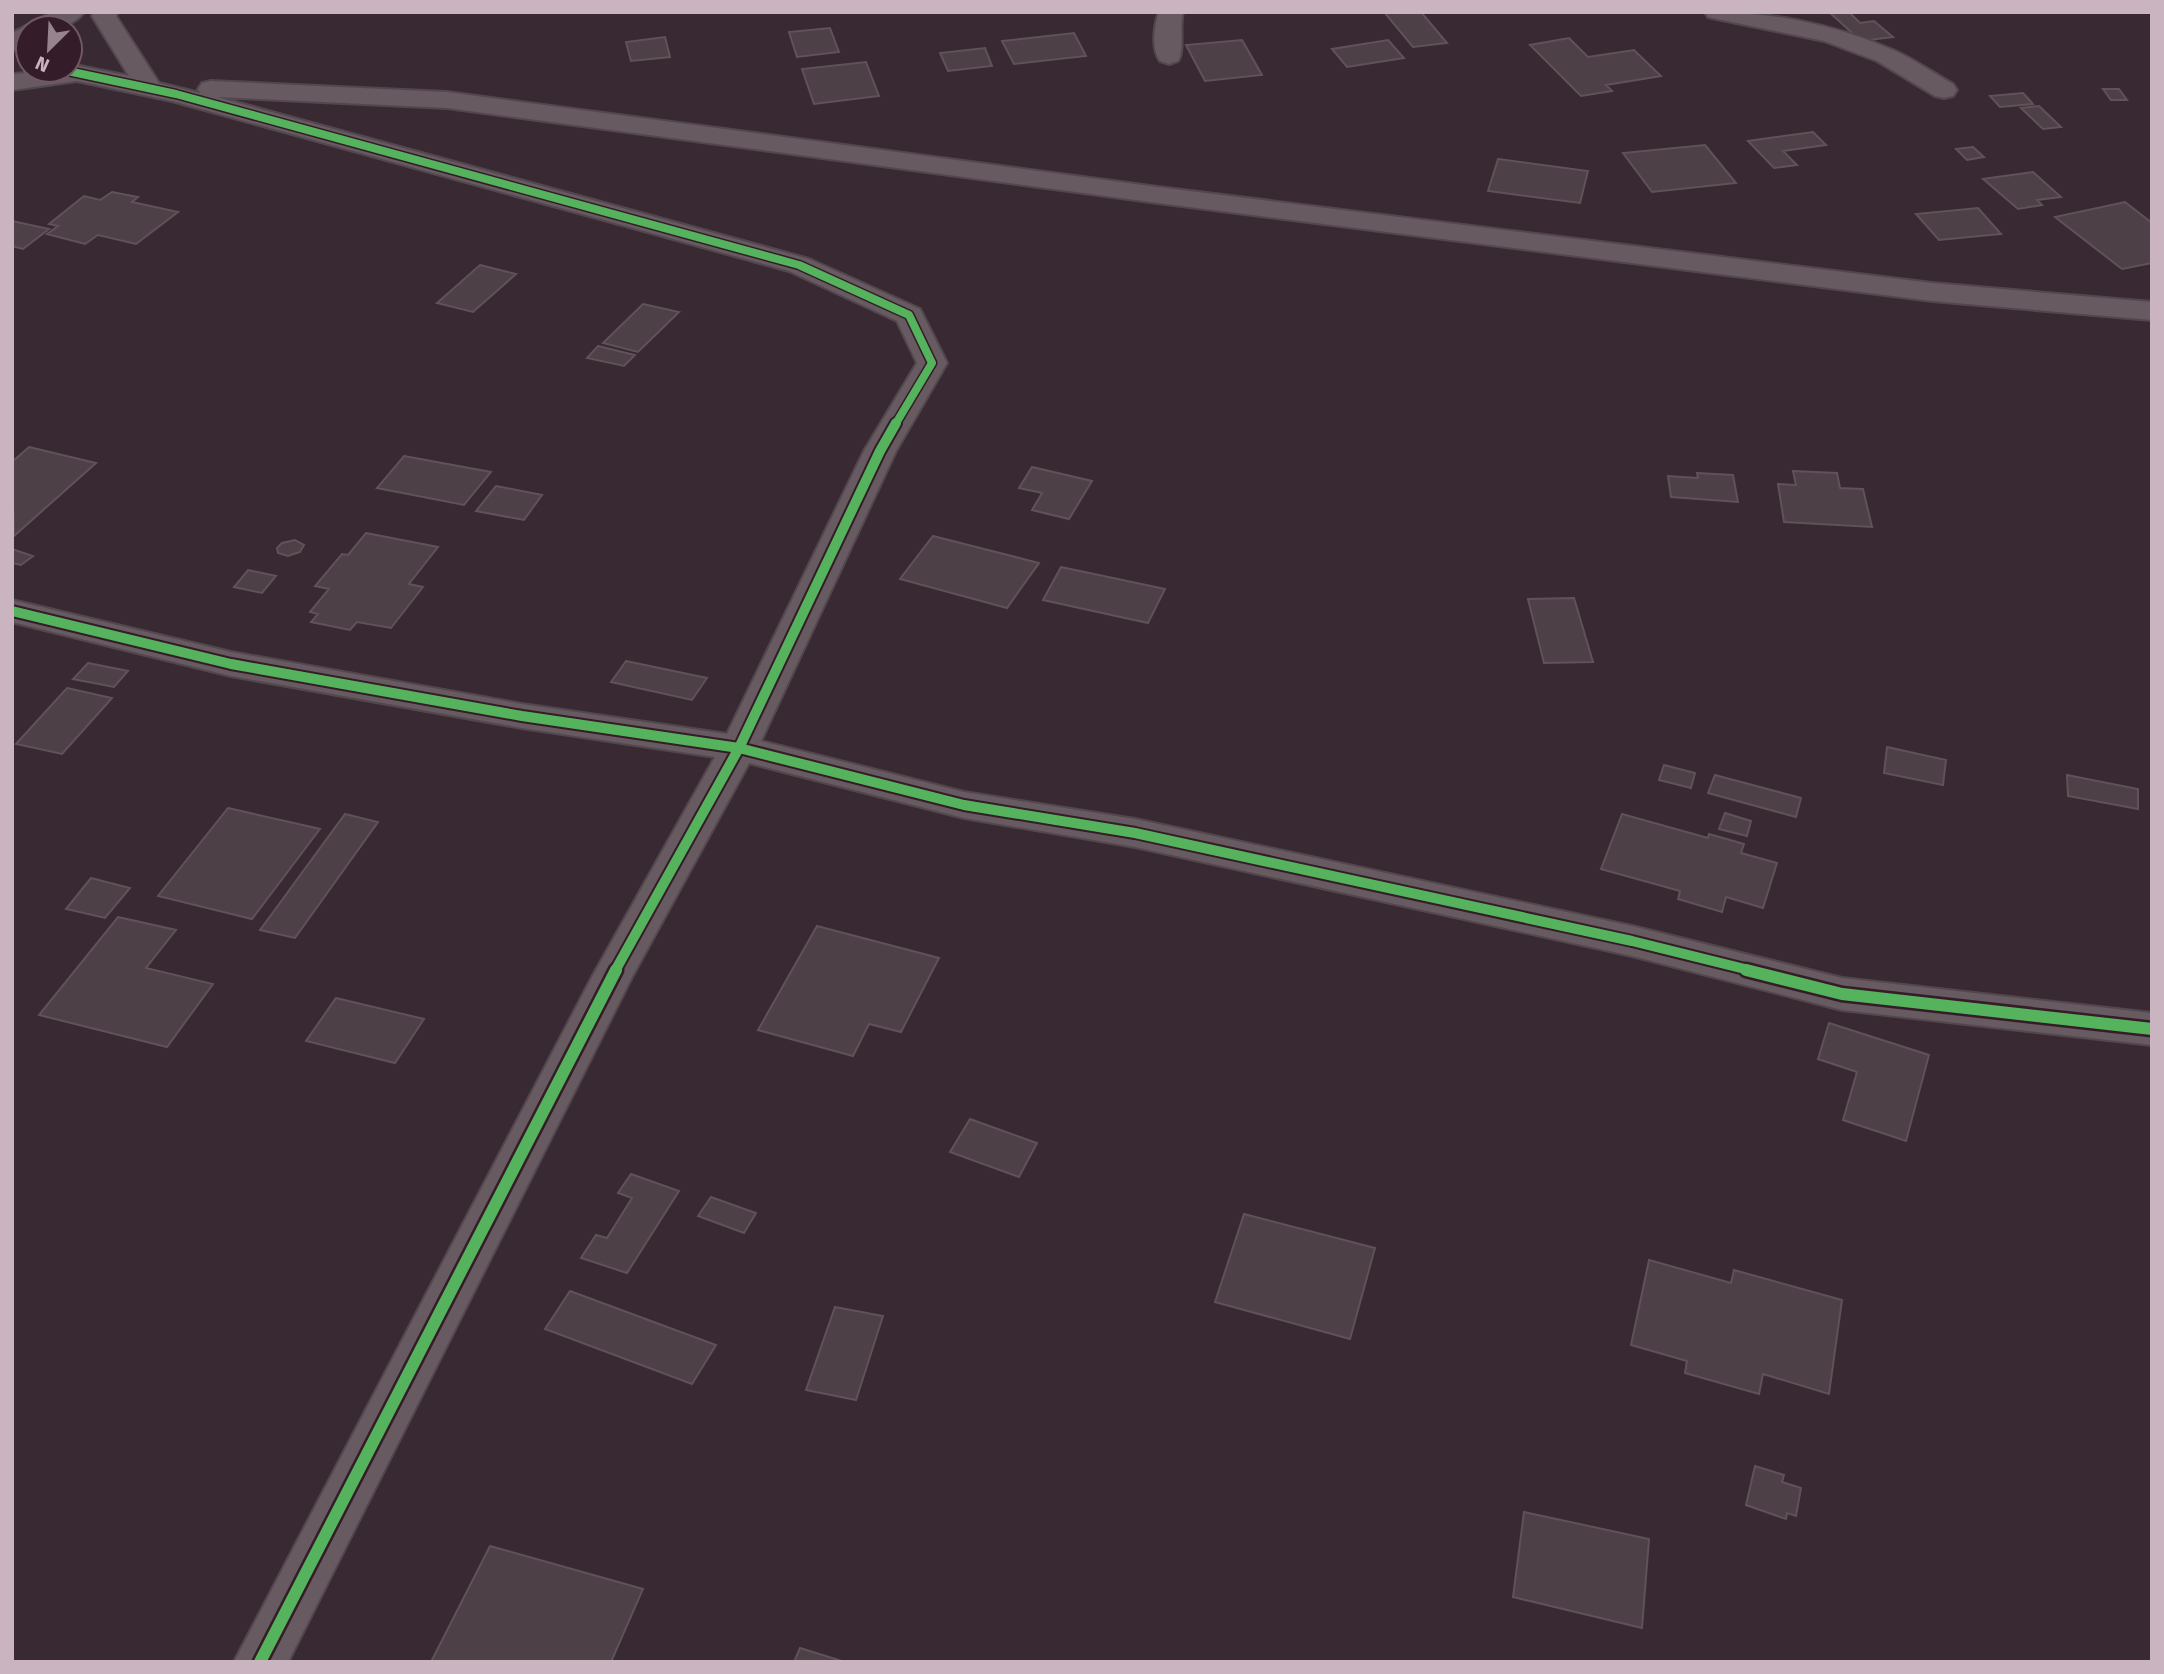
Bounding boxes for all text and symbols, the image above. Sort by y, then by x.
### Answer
north arrow [14,14,84,84]
text: N [32,51,53,77]

